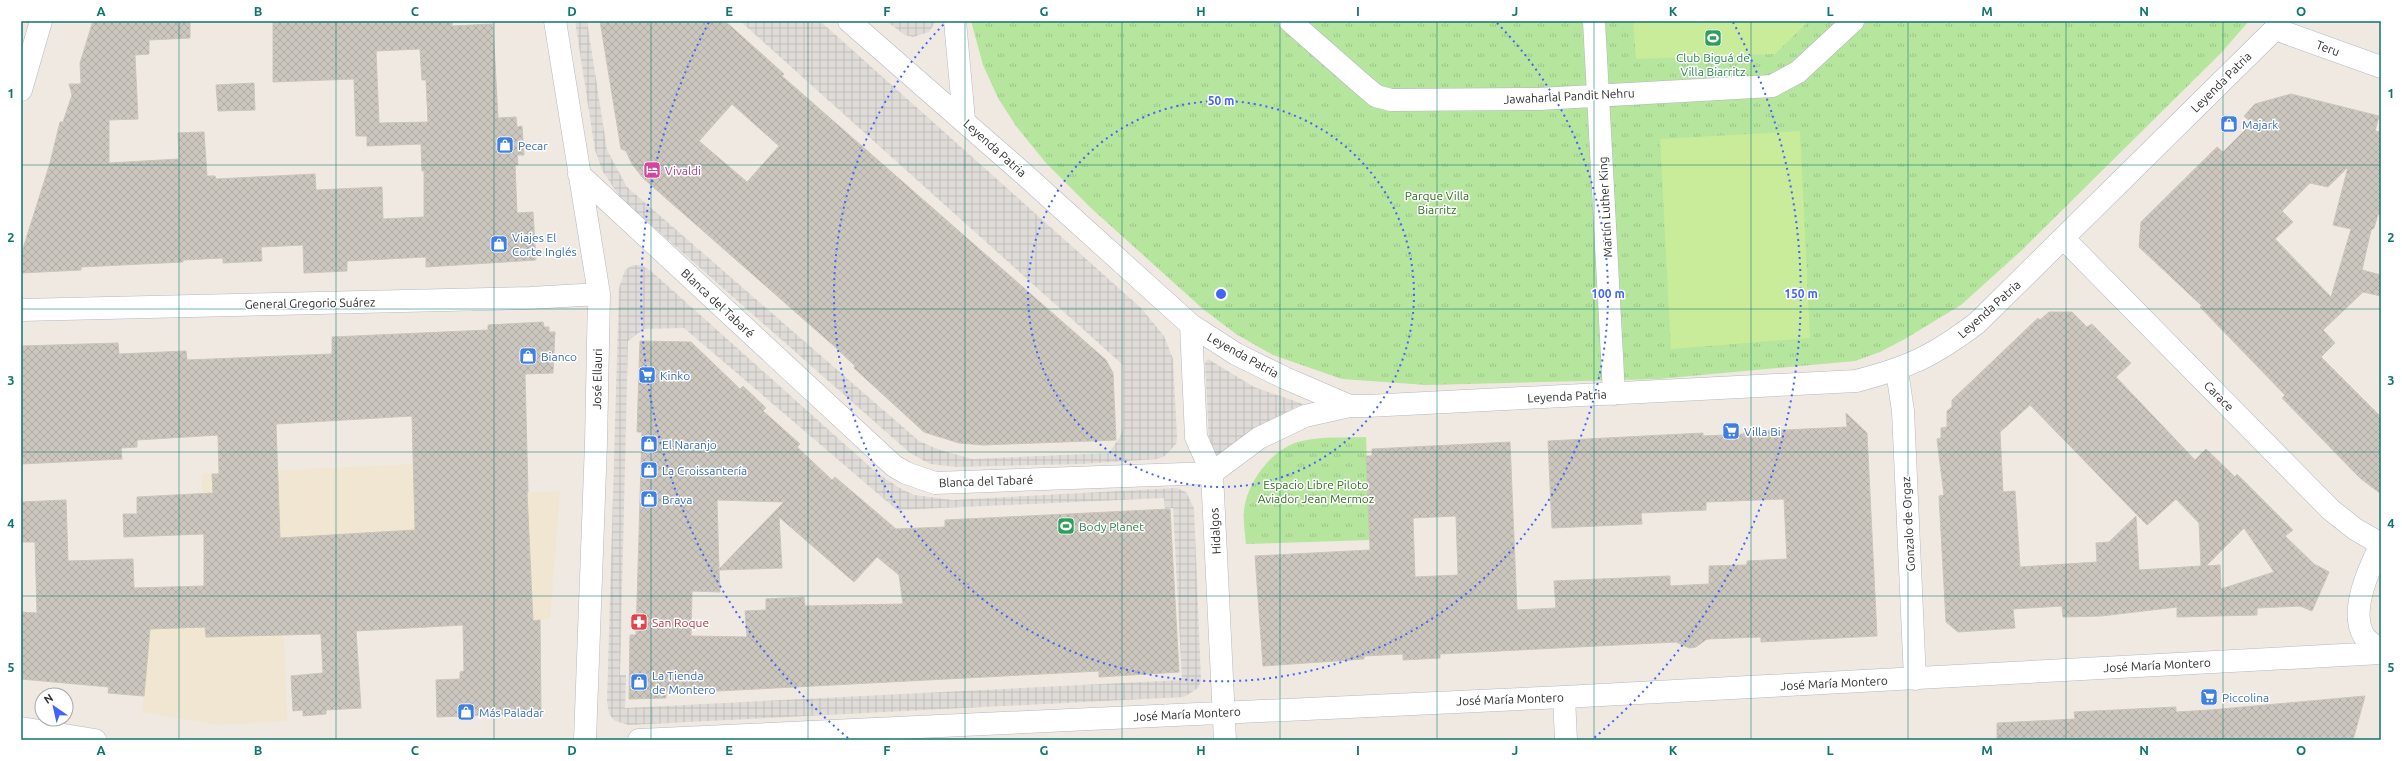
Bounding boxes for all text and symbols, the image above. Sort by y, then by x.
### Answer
text: A [96,4,106,18]
text: B [254,4,263,18]
text: C [411,4,420,18]
text: D [567,4,577,18]
text: E [725,4,733,18]
text: F [883,4,891,18]
text: G [1040,4,1049,18]
text: H [1196,4,1206,18]
text: I [1356,4,1360,18]
text: J [1512,4,1518,18]
text: K [1669,4,1678,18]
text: L [1826,4,1834,18]
text: M [1981,4,1993,18]
text: N [2139,4,2149,18]
text: O [2296,4,2306,18]
sports icon: Club Biguá de Villa Biarritz [1703,28,1723,48]
street label: Teru [2314,38,2342,58]
street label: Leyenda Patria [2188,49,2254,115]
place label: Club Biguá de Villa Biarritz [1676,51,1750,78]
text: 1 [7,86,15,100]
street label: Jawaharlal Pandit Nehru [1503,86,1635,106]
text: 1 [2387,86,2395,100]
text: 50 m [1208,94,1234,107]
shop icon: Majark [2219,114,2239,134]
street label: Leyenda Patria [961,117,1029,179]
place label: Majark [2242,118,2278,131]
shop icon: Pecar [495,135,515,155]
place label: Pecar [518,139,548,152]
street label: Martín Luther King [1596,156,1614,258]
hotel icon: Vivaldi [642,160,662,180]
place label: Vivaldi [665,164,701,177]
park label: Parque Villa Biarritz [1405,189,1469,216]
text: 2 [7,230,15,244]
text: 2 [2387,230,2395,244]
place label: Viajes El Corte Inglés [512,231,577,258]
shop icon: Viajes El Corte Inglés [489,234,509,254]
street label: Blanca del Tabaré [679,266,757,340]
street label: Leyenda Patria [1955,278,2023,340]
centre of rings [1214,287,1228,301]
text: 100 m [1591,287,1625,300]
text: 150 m [1784,287,1818,300]
street label: General Gregorio Suárez [244,295,376,311]
street label: Leyenda Patria [1205,330,1281,380]
shop icon: Bianco [518,346,538,366]
street label: José Ellauri [590,348,604,410]
place label: Bianco [541,350,577,363]
supermarket icon: Kinko [637,365,657,385]
place label: Kinko [660,369,690,382]
text: 3 [7,373,15,387]
text: 3 [2387,373,2395,387]
street label: Carace [2202,379,2236,413]
street label: Leyenda Patria [1527,387,1607,405]
supermarket icon: Villa Bi [1721,421,1741,441]
place label: Villa Bi [1744,425,1781,438]
shop icon: El Naranjo [639,434,659,454]
place label: El Naranjo [662,438,717,451]
shop icon: La Croissantería [639,460,659,480]
place label: La Croissantería [662,464,747,477]
street label: Blanca del Tabaré [939,473,1033,489]
street label: Gonzalo de Orgaz [1899,476,1917,572]
park label: Espacio Libre Piloto Aviador Jean Mermoz [1258,478,1375,505]
shop icon: Brava [639,489,659,509]
place label: Brava [662,493,692,506]
street label: Hidalgos [1207,507,1223,555]
text: 4 [7,516,15,530]
sports icon: Body Planet [1056,516,1076,536]
text: 4 [2387,516,2395,530]
place label: Body Planet [1079,520,1144,533]
pharmacy icon: San Roque [629,612,649,632]
place label: San Roque [652,616,709,629]
street label: José María Montero [2103,656,2211,674]
text: 5 [7,660,15,674]
text: 5 [2387,660,2395,674]
place label: La Tienda de Montero [652,669,716,696]
shop icon: La Tienda de Montero [629,672,649,692]
street label: José María Montero [1780,674,1888,692]
north arrow [34,687,74,727]
supermarket icon: Piccolina [2199,687,2219,707]
text: N [42,691,55,706]
street label: José María Montero [1456,691,1564,707]
place label: Piccolina [2222,691,2269,704]
shop icon: Más Paladar [456,702,476,722]
street label: José María Montero [1133,705,1241,723]
place label: Más Paladar [479,706,544,719]
text: A [96,743,106,757]
text: B [254,743,263,757]
text: C [411,743,420,757]
text: D [567,743,577,757]
text: E [725,743,733,757]
text: F [883,743,891,757]
text: G [1040,743,1049,757]
text: H [1196,743,1206,757]
text: I [1356,743,1360,757]
text: J [1512,743,1518,757]
text: K [1669,743,1678,757]
text: L [1826,743,1834,757]
text: M [1981,743,1993,757]
text: N [2139,743,2149,757]
text: O [2296,743,2306,757]

